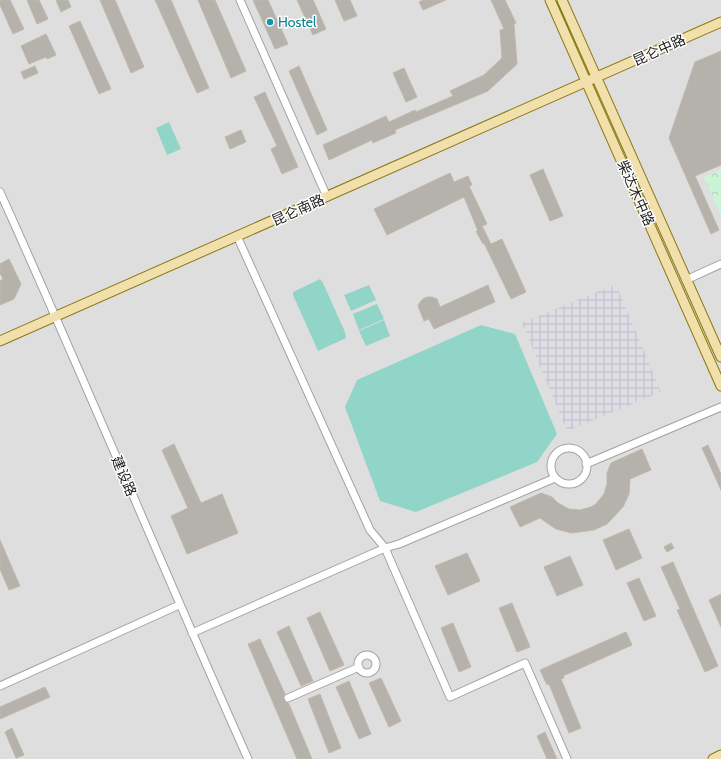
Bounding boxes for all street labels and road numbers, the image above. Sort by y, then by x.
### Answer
street label: 昆仑中路 [630,30,688,70]
street label: 柴达木中路 [614,157,658,229]
street label: 昆仑南路 [269,190,327,230]
street label: 建设路 [108,453,140,499]

